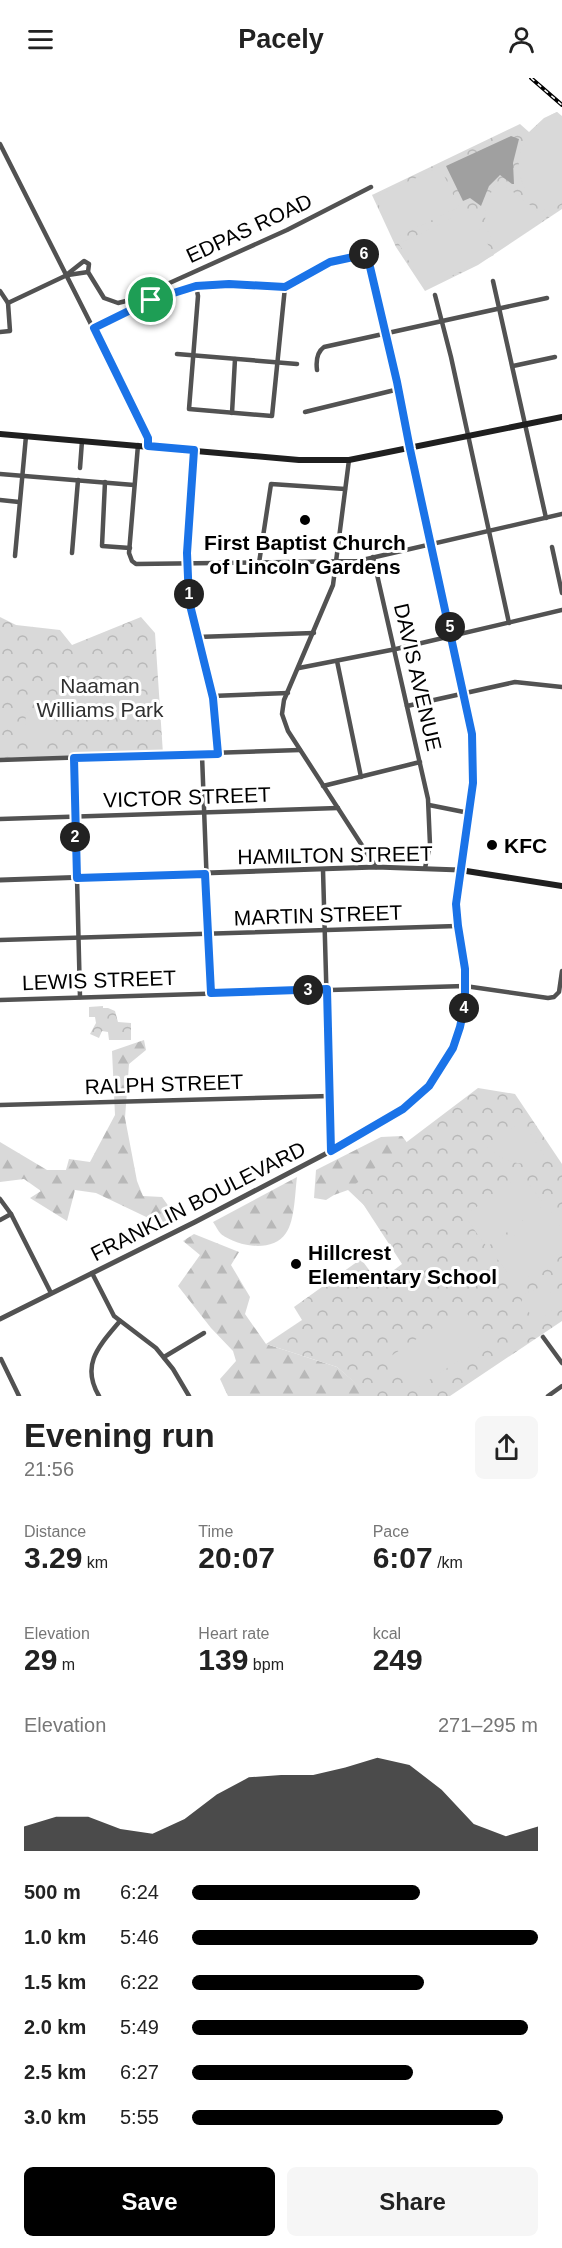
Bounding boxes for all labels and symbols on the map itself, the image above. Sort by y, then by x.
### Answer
street label: EDPAS ROAD [182,189,316,267]
pin: 6 [349,239,379,269]
pin [125,274,176,325]
marker: First Baptist Church of Lincoln Gardens [298,513,312,527]
place label: First Baptist Church of Lincoln Gardens [204,531,406,578]
pin: 1 [174,579,204,609]
street label: DAVIS AVENUE [390,601,446,753]
pin: 5 [435,612,465,642]
park label: Naaman Williams Park [36,674,164,721]
street label: VICTOR STREET [103,783,271,811]
pin: 2 [60,822,90,852]
place label: KFC [504,834,547,857]
marker: KFC [485,838,499,852]
street label: HAMILTON STREET [237,842,433,868]
street label: MARTIN STREET [233,901,403,929]
street label: LEWIS STREET [22,966,177,994]
pin: 3 [293,975,323,1005]
pin: 4 [449,993,479,1023]
street label: RALPH STREET [84,1070,244,1098]
street label: FRANKLIN BOULEVARD [87,1137,309,1265]
place label: Hillcrest Elementary School [308,1241,497,1288]
marker: Hillcrest Elementary School [289,1257,303,1271]

